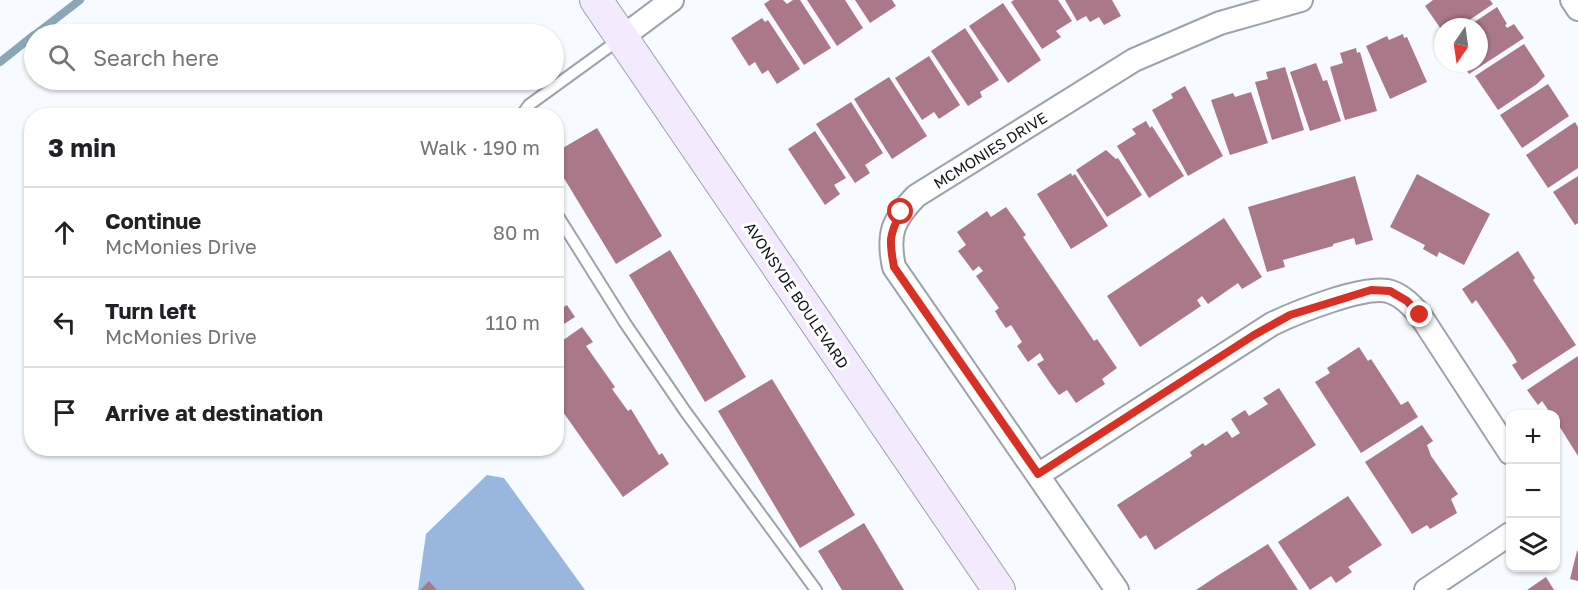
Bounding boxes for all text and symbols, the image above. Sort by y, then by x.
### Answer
north arrow [1434,18,1488,72]
search box [24,24,564,90]
icon: search [45,41,78,74]
text: Search here [93,44,219,71]
street label: MCMONIES DRIVE [930,108,1050,192]
text: 3 min [48,132,116,163]
text: Walk · 190 m [420,135,540,159]
route start [887,198,913,224]
text: Continue [105,207,201,234]
icon: ahead [48,216,81,249]
street label: AVONSYDE BOULEVARD [741,218,853,372]
text: 80 m [493,220,540,244]
text: McMonies Drive [105,234,257,258]
text: Turn left [105,297,196,324]
route end [1406,301,1432,327]
icon: left [48,306,81,339]
text: 110 m [486,310,540,334]
text: McMonies Drive [105,324,257,348]
icon: arrive [48,396,81,429]
text: Arrive at destination [105,399,323,426]
map controls [1506,410,1560,572]
button: + [1506,410,1560,464]
button: − [1506,464,1560,518]
button: layers [1506,518,1560,572]

